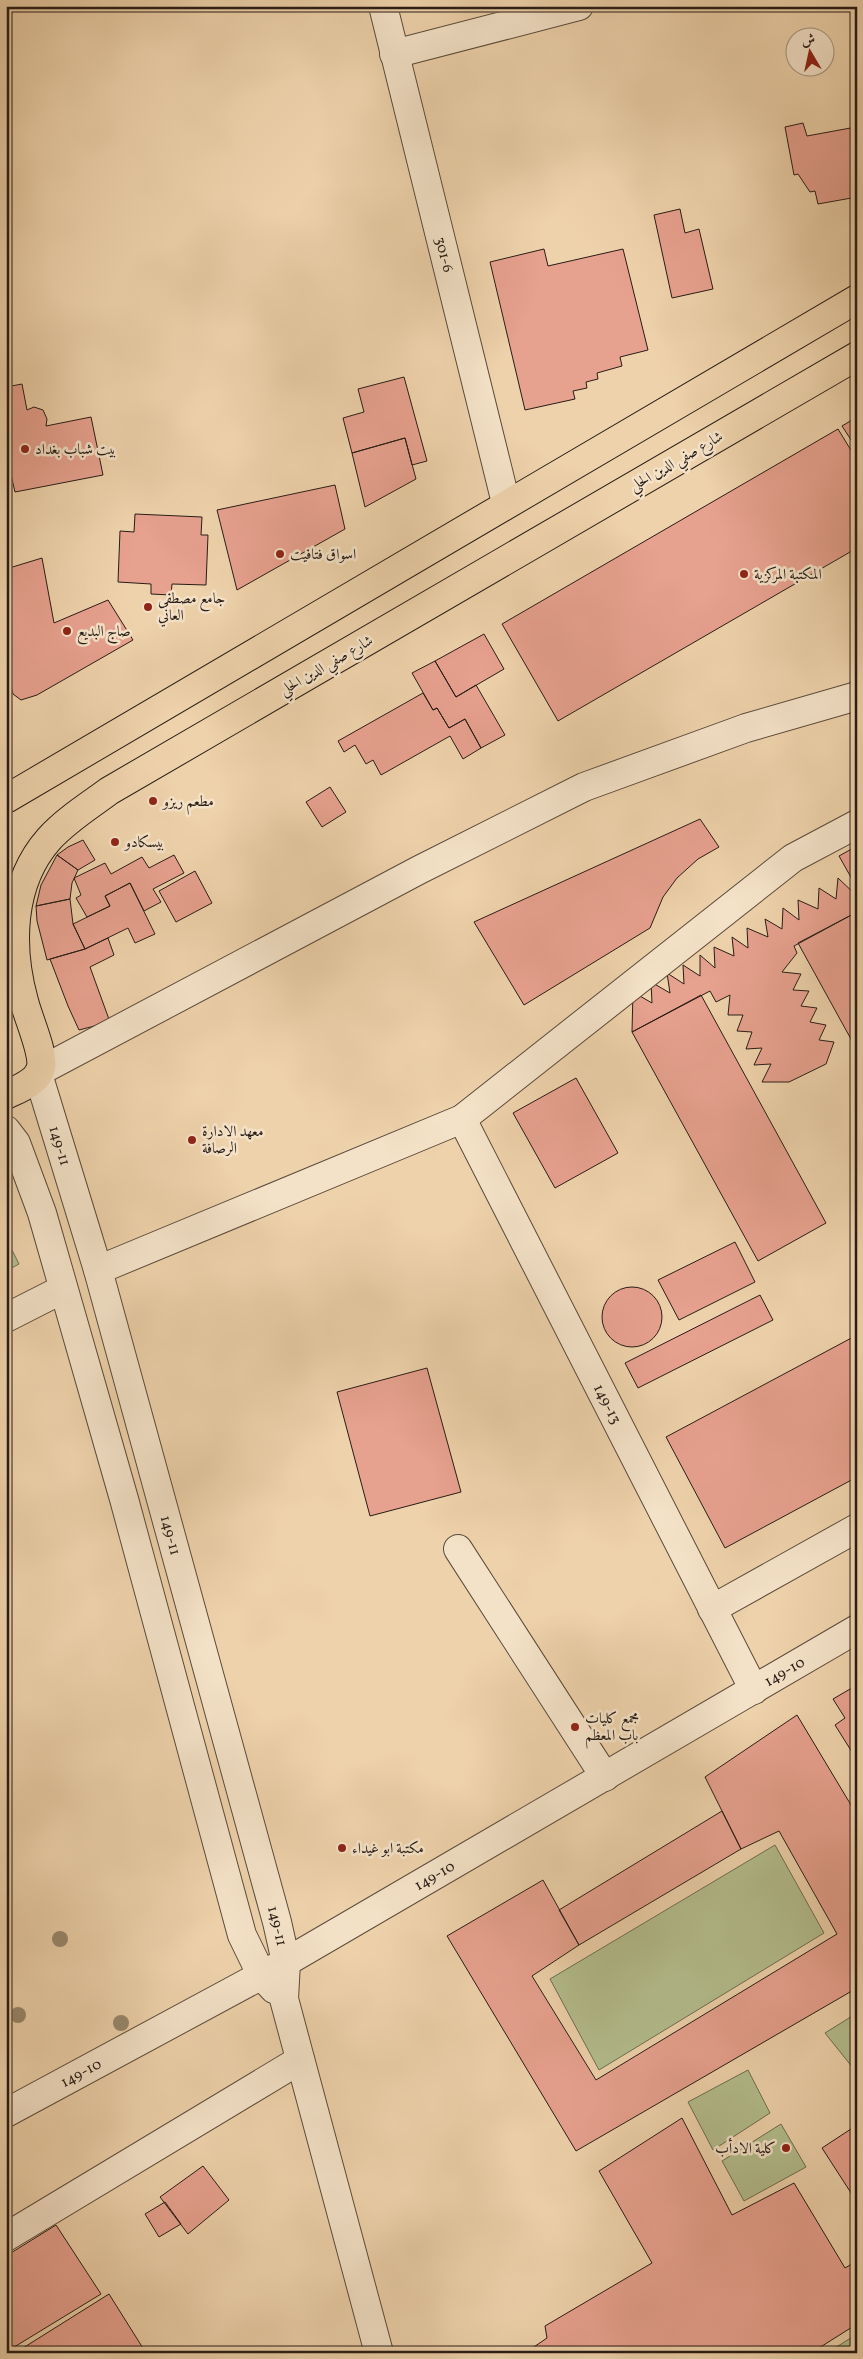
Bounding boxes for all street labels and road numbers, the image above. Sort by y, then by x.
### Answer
street label: 301-6 [429,235,458,275]
street label: شارع صفي الدين الحلي [626,427,728,499]
street label: شارع صفي الدين الحلي [276,631,378,703]
street label: 149-11 [43,1124,74,1169]
street label: 149-13 [587,1381,625,1428]
street label: 149-11 [154,1513,185,1558]
street label: 149-10 [761,1653,809,1693]
street label: 149-10 [411,1857,459,1897]
street label: 149-11 [261,1904,291,1948]
street label: 149-10 [57,2054,106,2094]

